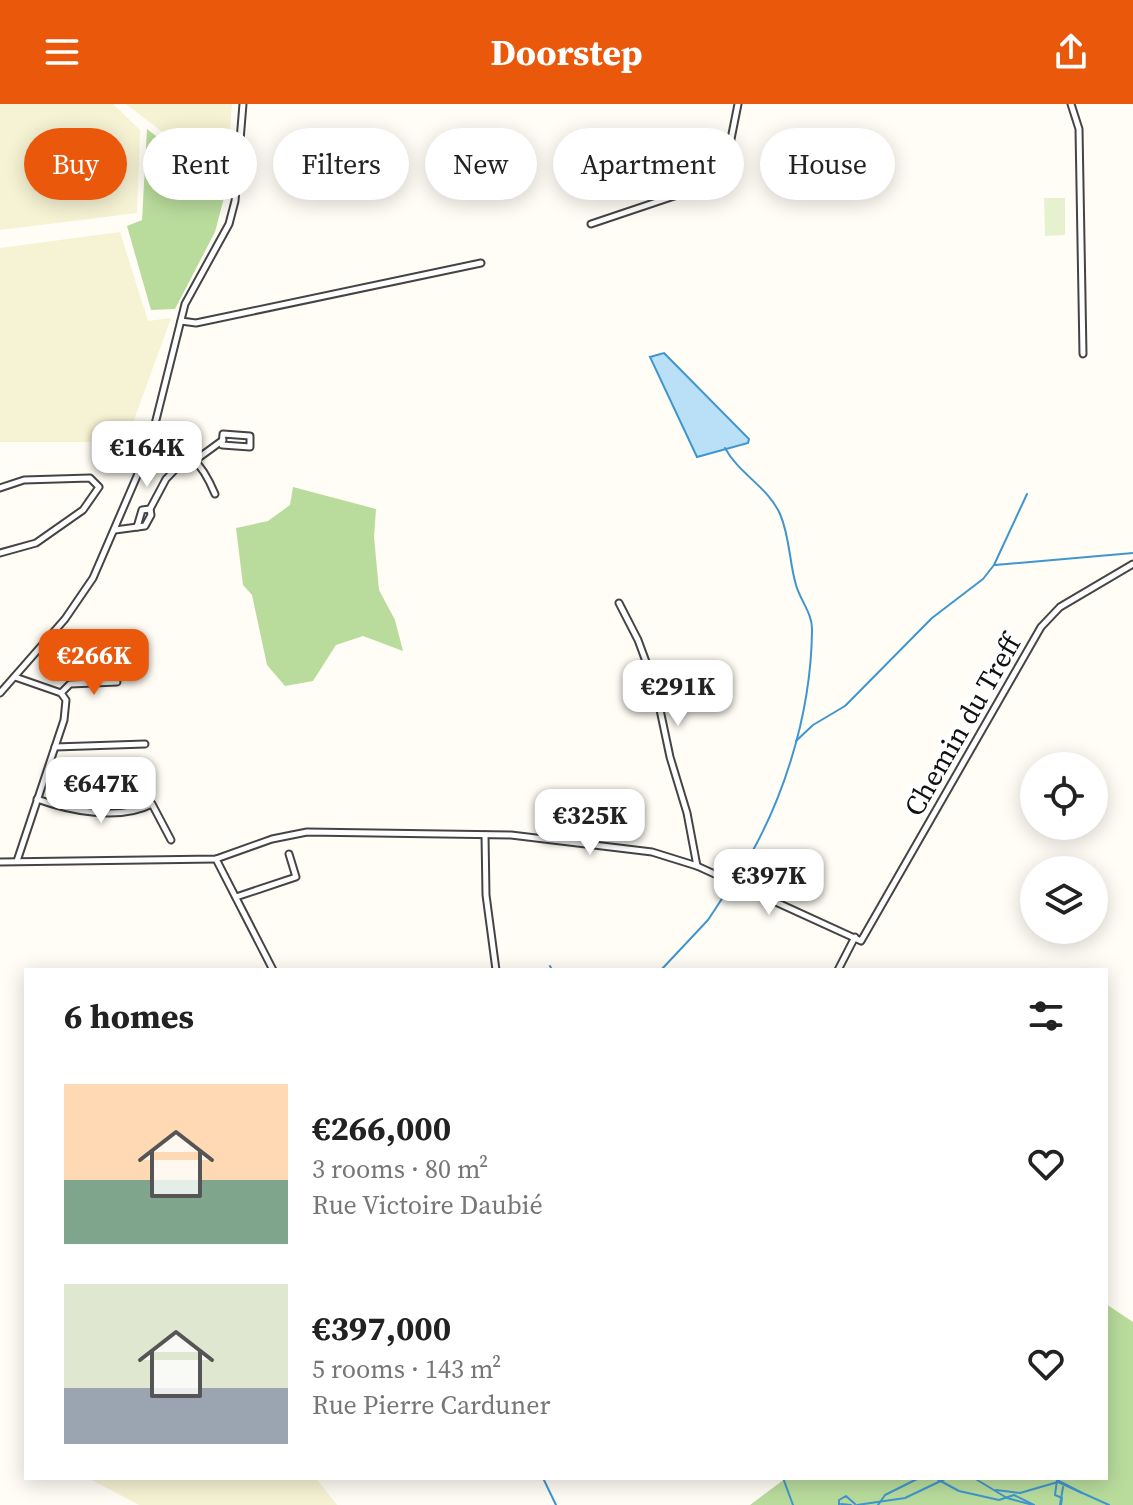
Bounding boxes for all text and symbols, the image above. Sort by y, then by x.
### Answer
text: Doorstep [490,28,643,77]
icon: menu [40,30,84,74]
icon: share [1049,30,1093,74]
chip: Buy [24,128,127,200]
chip: Rent [143,128,257,200]
chip: Filters [273,128,409,200]
chip: New [425,128,537,200]
chip: Apartment [553,128,744,200]
chip: House [760,128,895,200]
pin: €164K [91,421,203,489]
text: €164K [110,429,184,465]
street label: Chemin du Treff [895,625,1031,823]
pin: €266K [38,629,150,697]
text: €266K [57,637,131,673]
pin: €291K [622,660,734,728]
text: €291K [641,668,715,704]
map controls [1020,752,1108,944]
button: locate [1020,752,1108,840]
pin: €647K [45,757,157,825]
text: €647K [64,765,138,801]
pin: €325K [534,789,646,857]
text: €325K [553,797,627,833]
pin: €397K [713,849,825,917]
button: layers [1020,856,1108,944]
text: €397K [732,857,806,893]
text: 6 homes [64,993,194,1039]
icon: filters [1024,994,1068,1038]
text: €266,000 [312,1105,451,1151]
icon: home [128,1116,224,1212]
icon: heart [1024,1142,1068,1186]
text: 3 rooms · 80 m² [312,1151,488,1187]
text: Rue Victoire Daubié [312,1187,543,1223]
text: €397,000 [312,1305,451,1351]
icon: home [128,1316,224,1412]
icon: heart [1024,1342,1068,1386]
text: 5 rooms · 143 m² [312,1351,501,1387]
text: Rue Pierre Carduner [312,1387,550,1423]

